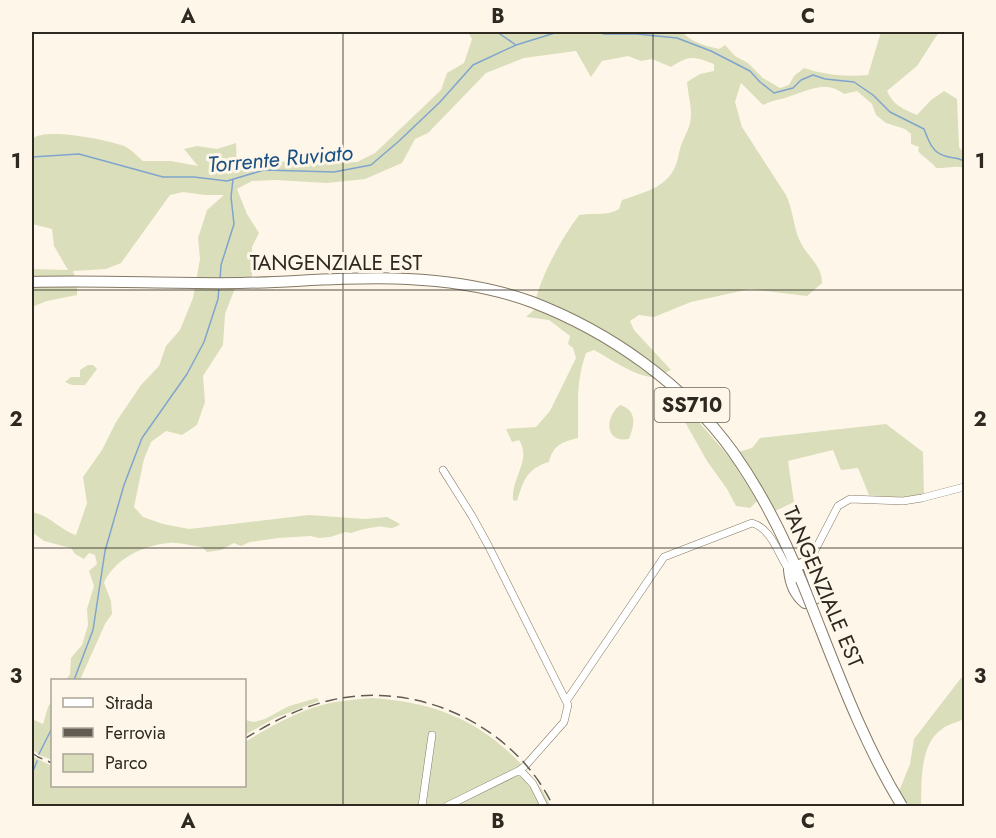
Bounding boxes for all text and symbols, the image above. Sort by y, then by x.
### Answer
text: A [180,2,196,31]
text: B [491,2,505,31]
text: C [801,2,815,31]
water label: Torrente Ruviato [206,136,354,180]
text: 1 [11,147,21,176]
text: 1 [975,147,985,176]
street label: TANGENZIALE EST [250,248,422,278]
road number: SS710 [654,388,730,422]
text: 2 [9,405,23,434]
text: 2 [973,405,987,434]
street label: TANGENZIALE EST [775,502,871,672]
text: 3 [10,662,22,691]
text: 3 [974,662,986,691]
legend [51,679,246,787]
text: Strada [105,690,153,716]
text: Ferrovia [105,720,166,746]
text: Parco [105,750,147,776]
text: A [180,807,196,836]
text: B [491,807,505,836]
text: C [801,807,815,836]

